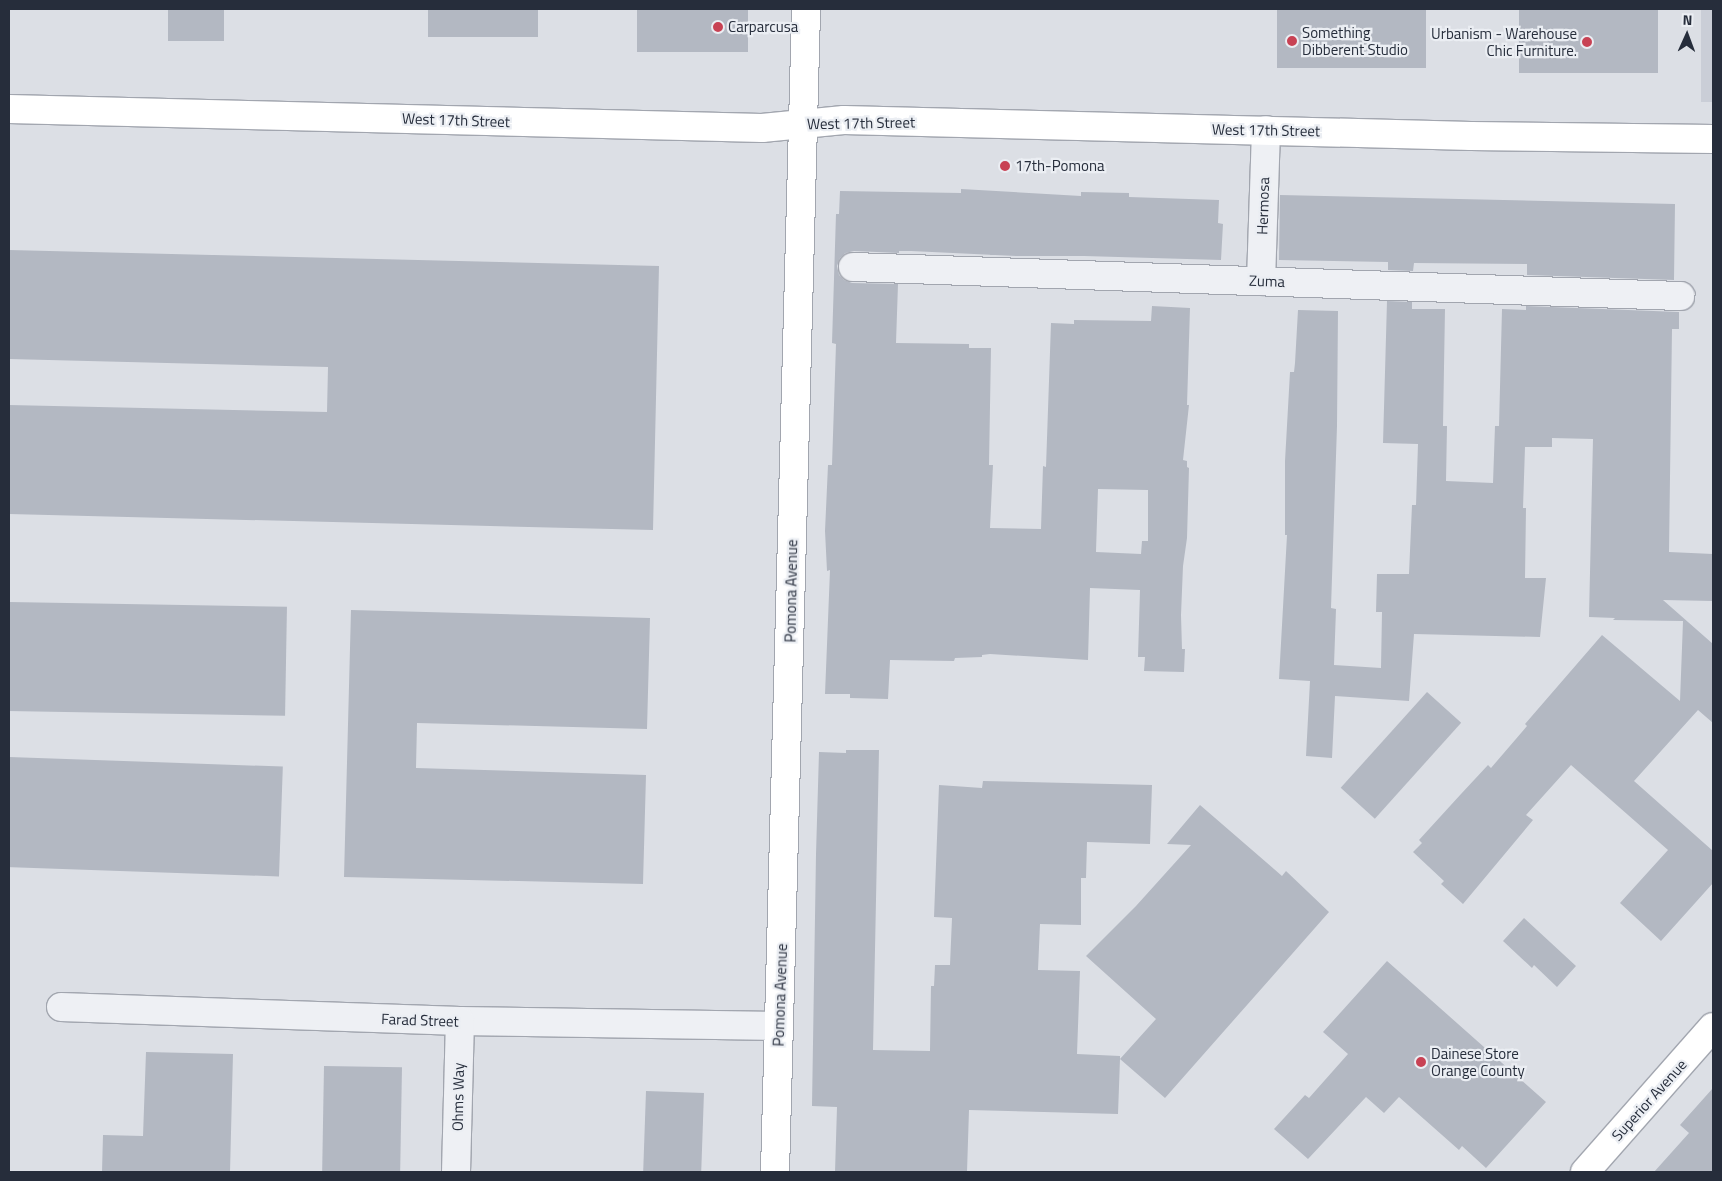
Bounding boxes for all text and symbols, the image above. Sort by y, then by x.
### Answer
text: N [1682,9,1693,30]
north arrow [1662,10,1712,60]
place label: Carparcusa [728,18,798,36]
marker: Carparcusa [712,21,724,33]
place label: Something Dibberent Studio [1302,23,1408,58]
place label: Urbanism - Warehouse Chic Furniture. [1431,24,1577,59]
marker: Something Dibberent Studio [1286,35,1298,47]
marker: Urbanism - Warehouse Chic Furniture. [1581,36,1593,48]
street label: West 17th Street [402,109,510,131]
street label: West 17th Street [807,113,915,133]
street label: West 17th Street [1212,120,1320,140]
place label: 17th-Pomona [1015,157,1104,175]
marker: 17th-Pomona [999,160,1011,172]
street label: Hermosa [1253,177,1273,235]
street label: Zuma [1249,271,1285,291]
street label: Pomona Avenue [781,539,801,643]
street label: Pomona Avenue [769,943,791,1047]
street label: Farad Street [381,1010,459,1030]
place label: Dainese Store Orange County [1431,1044,1525,1079]
marker: Dainese Store Orange County [1415,1056,1427,1068]
street label: Superior Avenue [1608,1056,1690,1144]
street label: Ohms Way [448,1063,468,1131]

